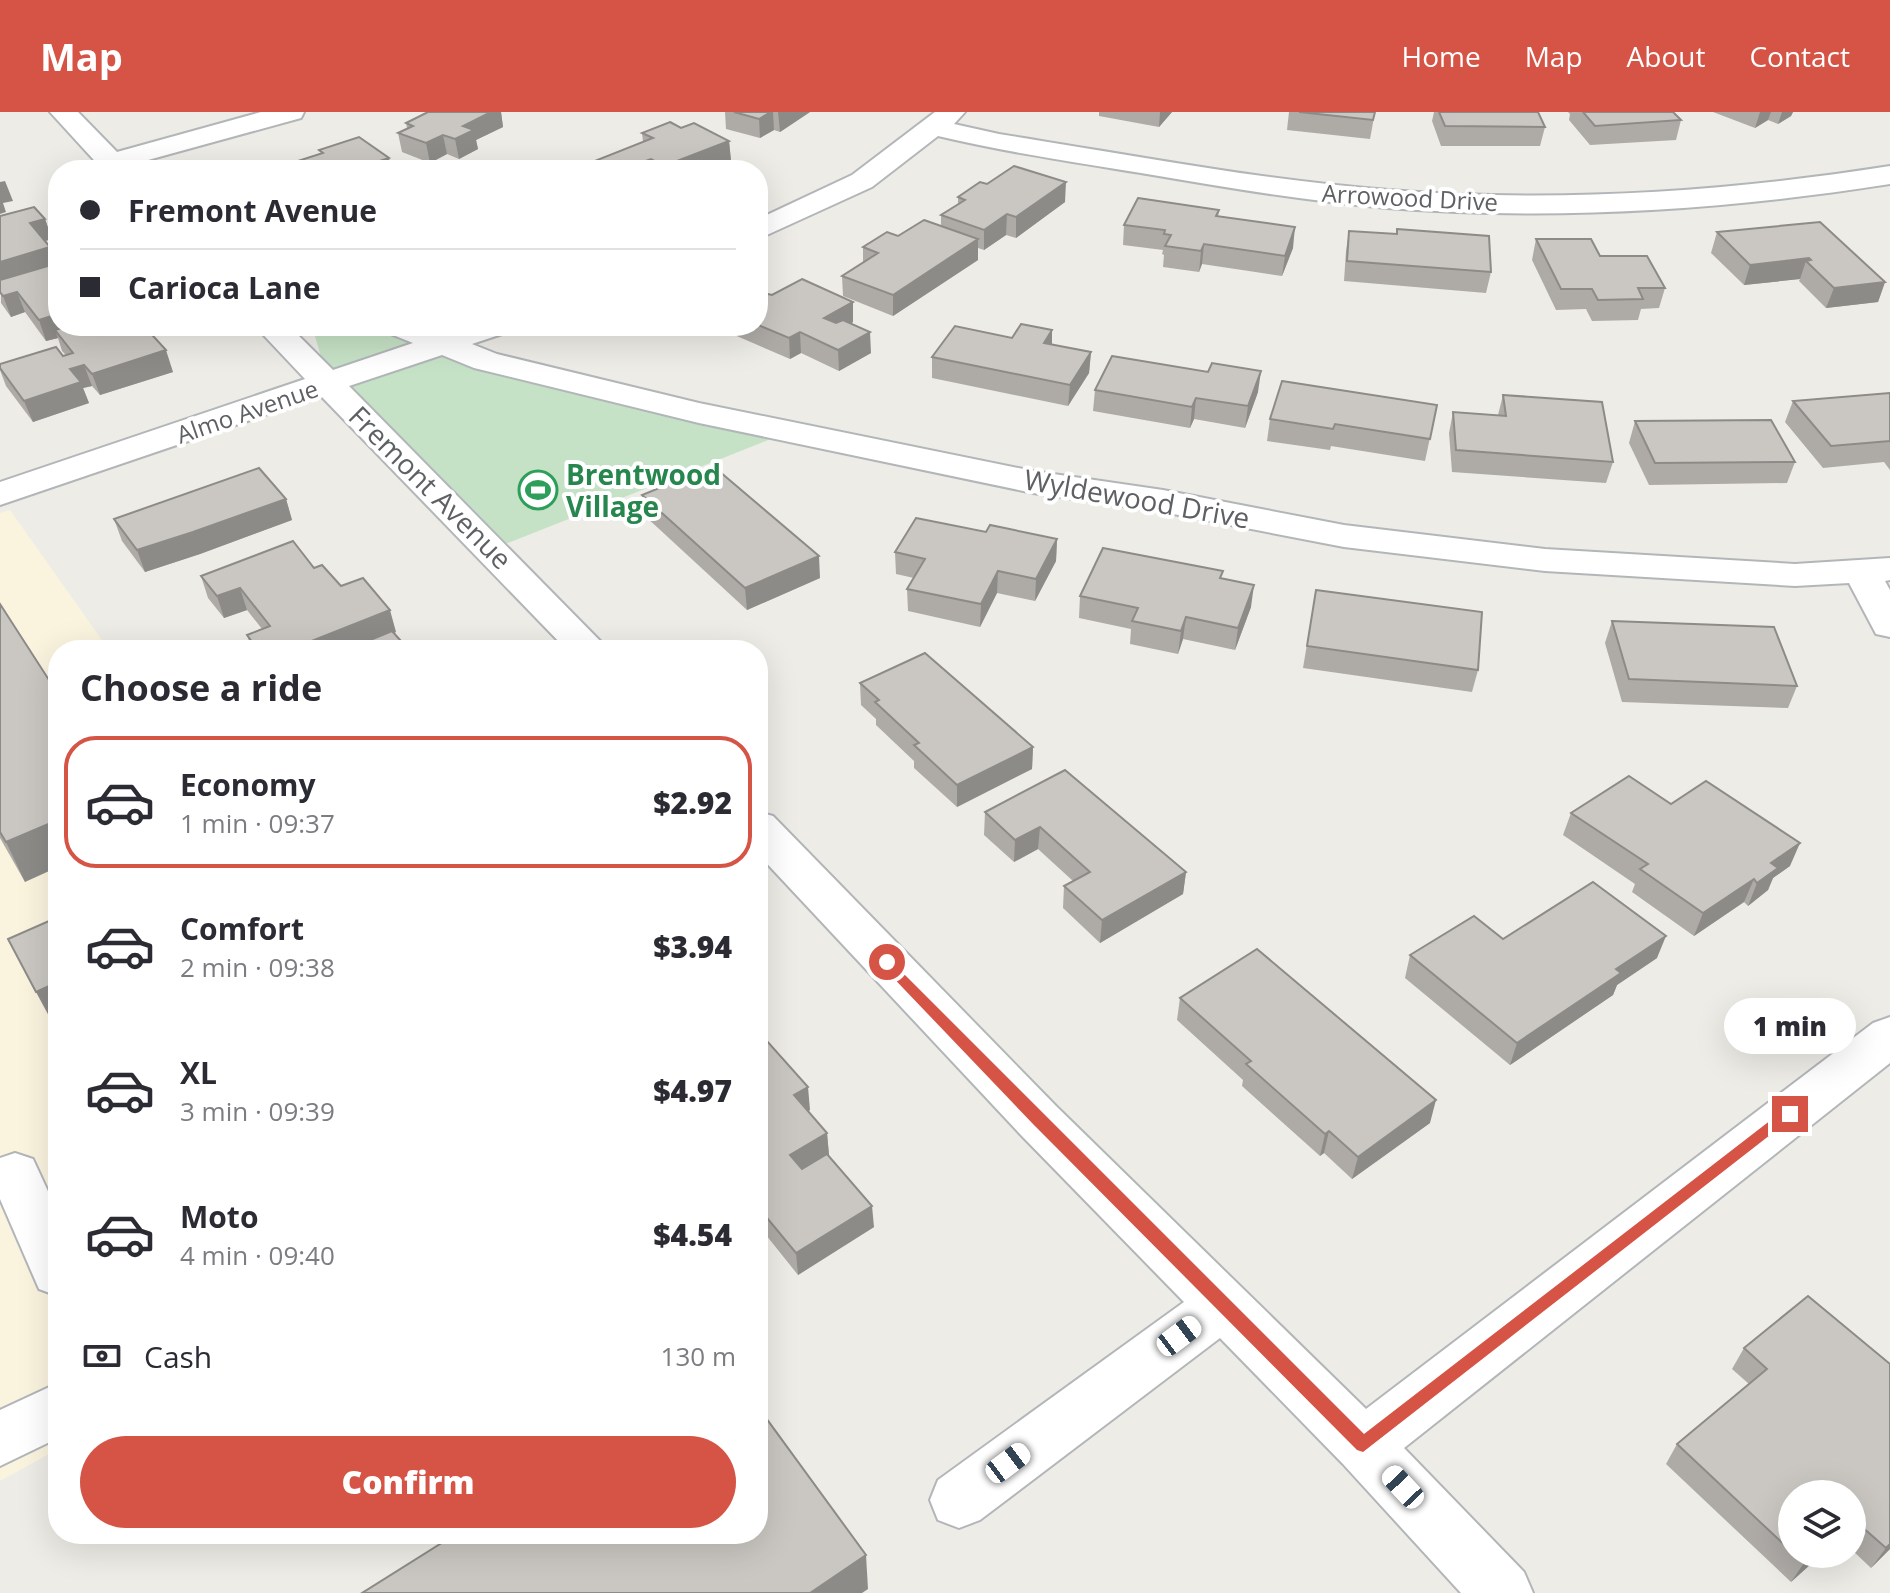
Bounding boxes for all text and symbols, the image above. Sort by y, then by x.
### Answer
text: Map [40,30,123,82]
text: Home [1402,37,1481,75]
text: Map [1525,37,1583,75]
text: About [1627,37,1705,75]
text: Contact [1749,37,1850,75]
street label: Arrowood Drive [1321,176,1499,218]
text: Fremont Avenue [128,190,377,231]
text: Carioca Lane [128,267,320,308]
street label: Almo Avenue [172,371,322,451]
street label: Fremont Avenue [341,397,521,577]
place label: Brentwood Village [566,455,721,525]
street label: Wyldewood Drive [1021,459,1253,537]
sports icon: Brentwood Village [517,469,559,511]
text: Choose a ride [80,663,322,712]
text: Economy [180,764,316,805]
icon: car [84,766,156,838]
text: $2.92 [653,782,732,823]
text: 1 min · 09:37 [180,805,335,841]
text: Comfort [180,908,304,949]
icon: car [84,910,156,982]
text: $3.94 [653,926,732,967]
route start [869,944,905,980]
text: 2 min · 09:38 [180,949,335,985]
callout: 1 min [1724,998,1856,1054]
text: 1 min [1753,1008,1827,1044]
text: XL [180,1052,217,1093]
icon: car [84,1054,156,1126]
text: $4.97 [653,1070,732,1111]
text: 3 min · 09:39 [180,1093,335,1129]
route end [1772,1096,1808,1132]
text: Moto [180,1196,258,1237]
icon: car [84,1198,156,1270]
text: $4.54 [653,1214,732,1255]
text: 4 min · 09:40 [180,1237,335,1273]
car [1153,1312,1205,1360]
icon: cash [80,1334,124,1378]
text: Cash [144,1336,212,1377]
text: 130 m [661,1338,736,1374]
button: Confirm [80,1436,736,1528]
car [982,1439,1034,1487]
car [1378,1461,1428,1513]
map controls [1778,1480,1866,1568]
button: layers [1778,1480,1866,1568]

